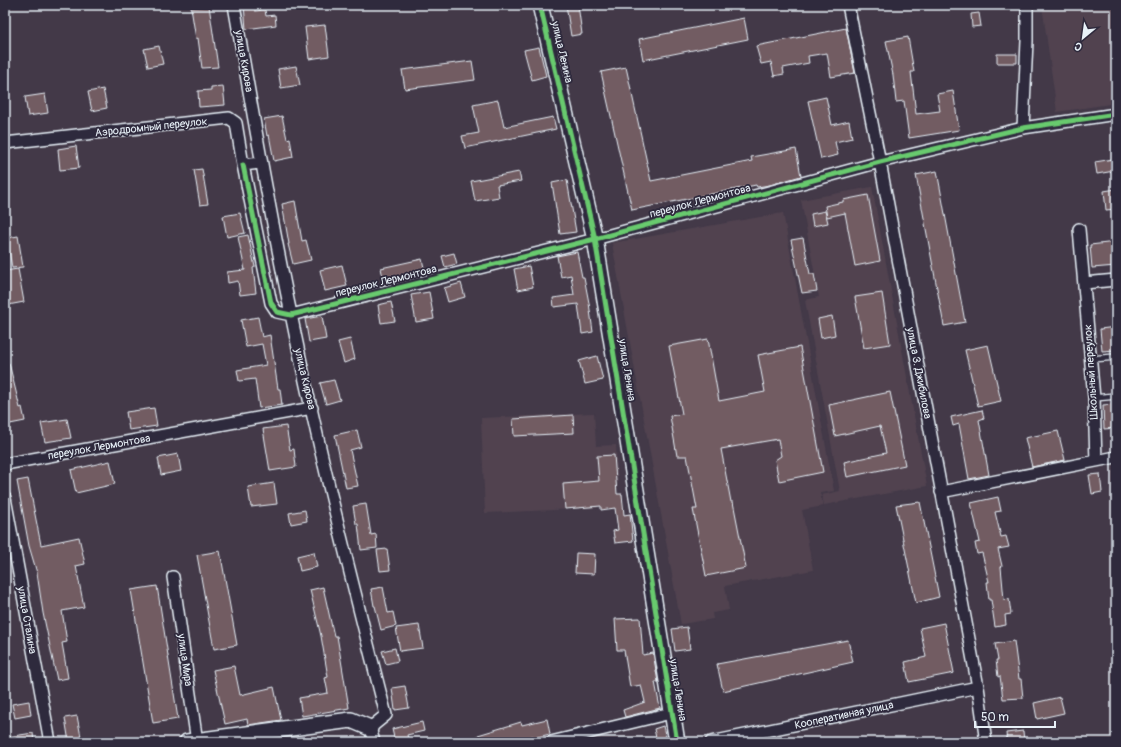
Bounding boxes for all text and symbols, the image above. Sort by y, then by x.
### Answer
north arrow [1063,18,1103,58]
street label: улица Ленина [548,19,575,84]
street label: улица Кирова [232,28,256,93]
text: С [1072,39,1085,54]
street label: Аэродромный переулок [94,115,208,139]
street label: переулок Лермонтова [648,181,752,221]
street label: переулок Лермонтова [334,262,438,300]
street label: Школьный переулок [1081,324,1101,420]
street label: улица З. Джибилова [904,325,934,420]
street label: улица Ленина [616,337,638,402]
street label: улица Кирова [291,346,318,411]
street label: переулок Лермонтова [47,432,151,462]
street label: улица Сталина [14,584,39,655]
street label: улица Мира [175,632,195,687]
street label: улица Ленина [667,657,689,722]
street label: Кооперативная улица [793,698,895,732]
scale bar [975,703,1055,729]
text: 50 m [981,710,1009,725]

